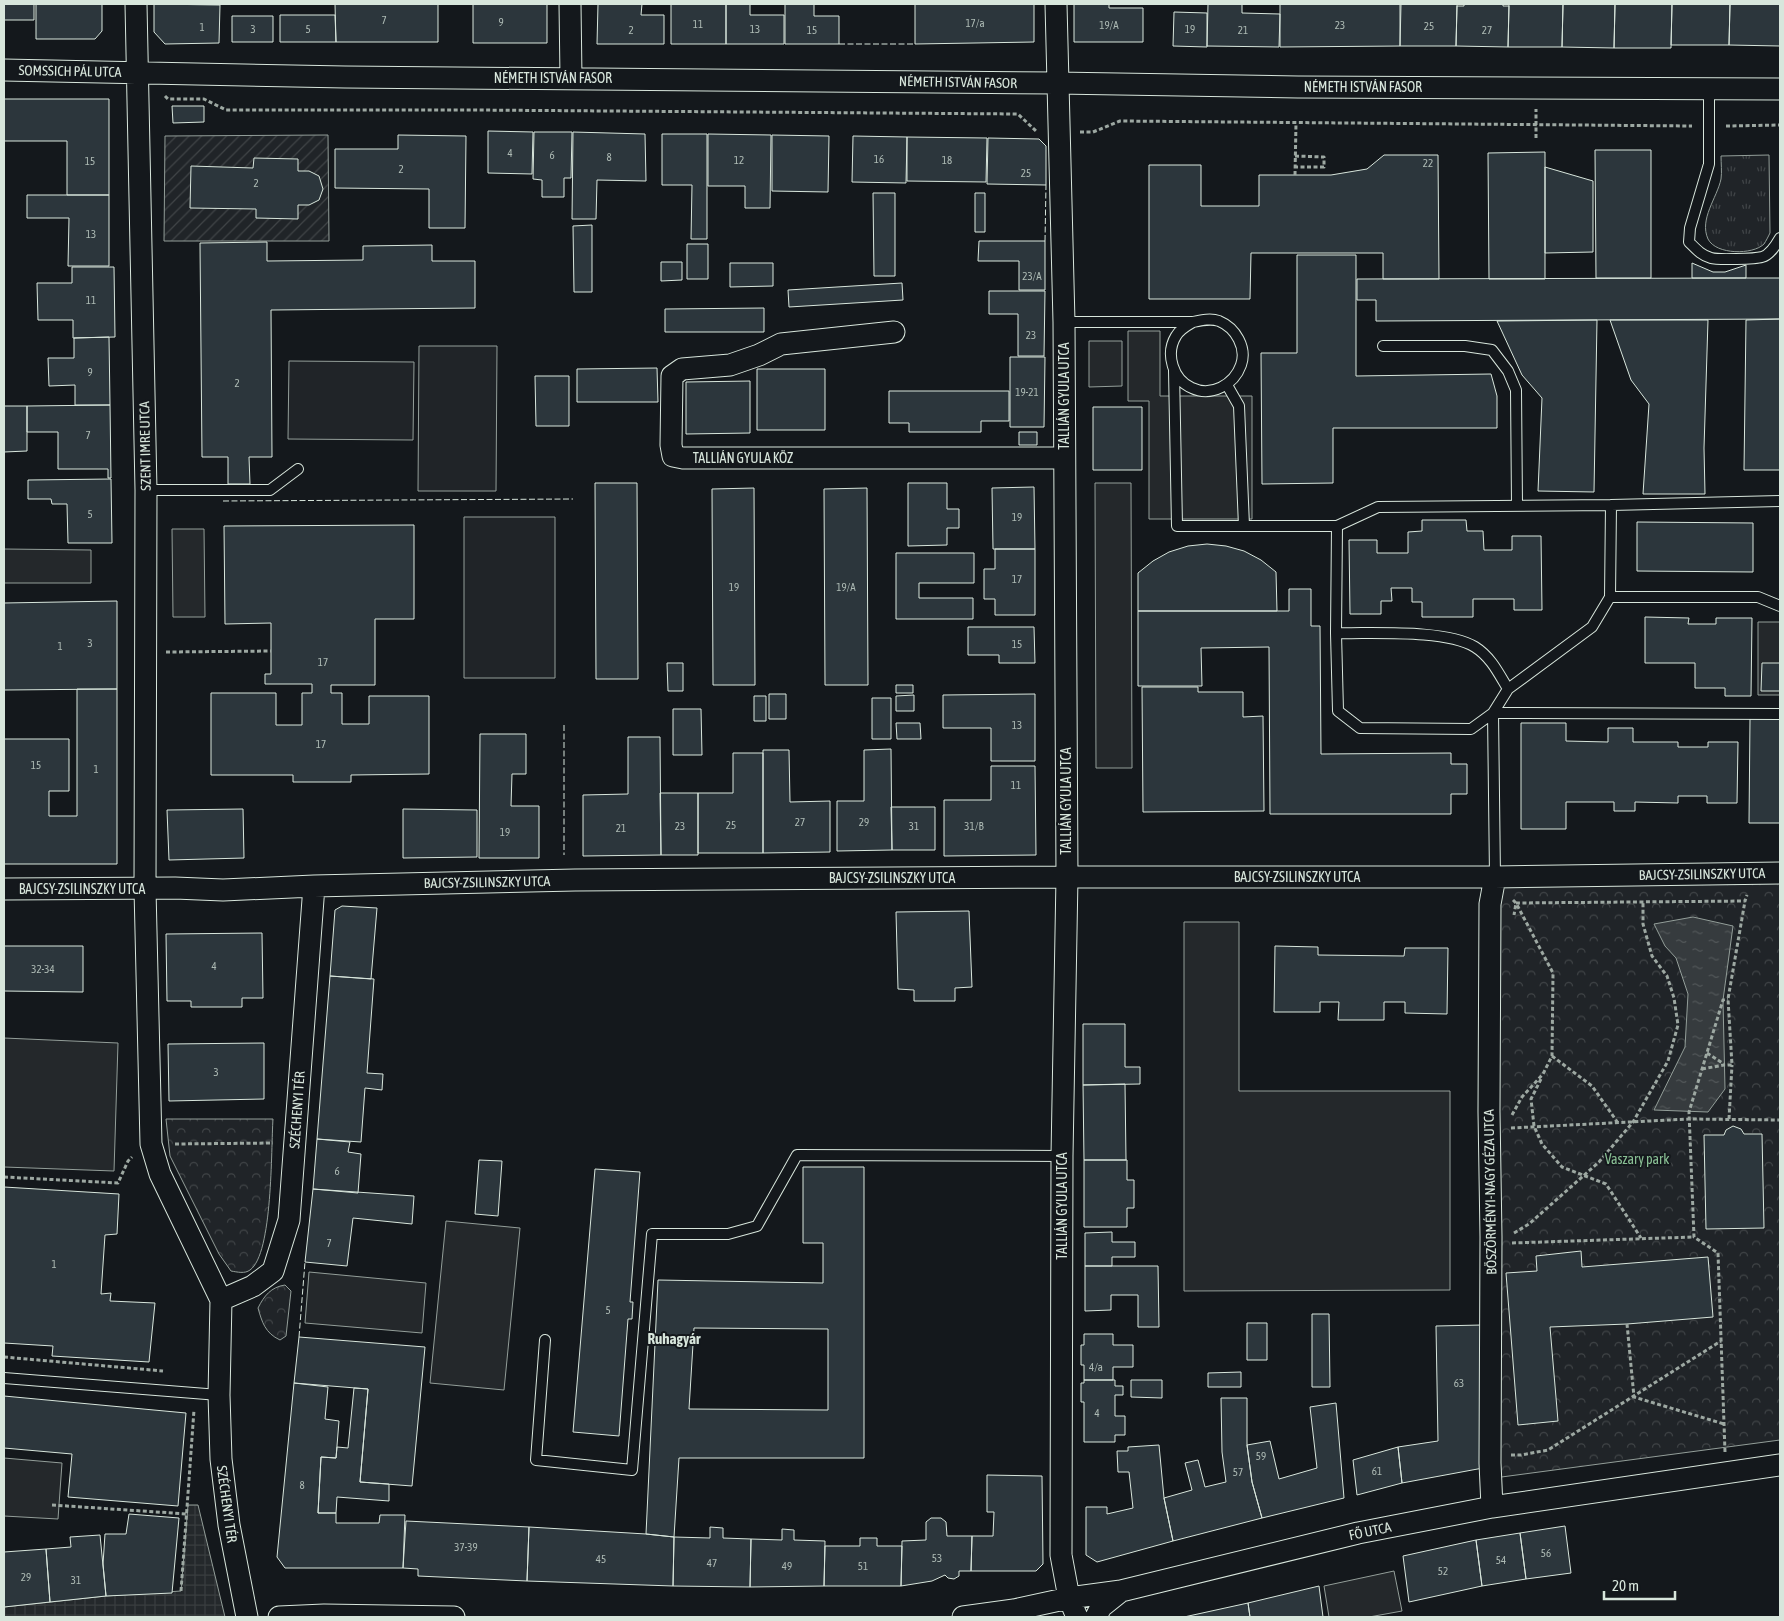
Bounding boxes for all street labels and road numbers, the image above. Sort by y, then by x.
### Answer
street label: SOMSSICH PÁL UTCA [18,62,122,80]
street label: NÉMETH ISTVÁN FASOR [494,70,612,86]
street label: NÉMETH ISTVÁN FASOR [899,73,1017,91]
street label: NÉMETH ISTVÁN FASOR [1304,79,1422,95]
street label: TALLIÁN GYULA UTCA [1056,342,1072,450]
street label: SZENT IMRE UTCA [136,401,154,491]
street label: TALLIÁN GYULA KÖZ [693,450,793,466]
street label: TALLIÁN GYULA UTCA [1058,747,1074,855]
street label: BAJCSY-ZSILINSZKY UTCA [1639,865,1766,883]
street label: BAJCSY-ZSILINSZKY UTCA [1234,869,1360,885]
street label: BAJCSY-ZSILINSZKY UTCA [829,870,955,886]
street label: BAJCSY-ZSILINSZKY UTCA [424,873,551,891]
street label: BAJCSY-ZSILINSZKY UTCA [19,881,145,897]
street label: SZÉCHENYI TÉR [286,1071,308,1149]
street label: BÖSZÖRMÉNYI-NAGY GÉZA UTCA [1481,1109,1499,1275]
street label: TALLIÁN GYULA UTCA [1054,1152,1070,1260]
street label: SZÉCHENYI TÉR [214,1464,240,1544]
street label: FŐ UTCA [1347,1519,1393,1543]

